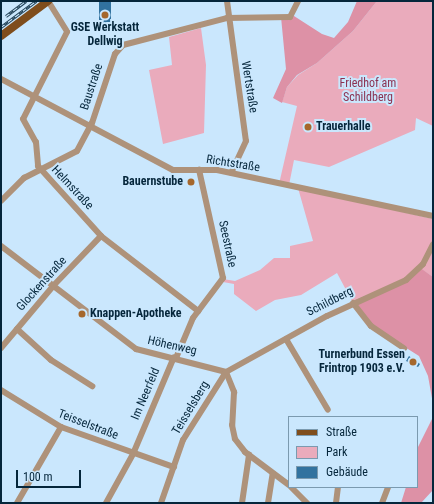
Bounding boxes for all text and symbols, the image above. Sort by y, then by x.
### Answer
marker: GSE Werkstatt Dellwig [100,10,110,20]
place label: GSE Werkstatt Dellwig [71,21,139,49]
street label: Wertstraße [238,60,260,114]
street label: Baustraße [78,62,106,112]
park label: Friedhof am Schildberg [340,77,396,105]
place label: Trauerhalle [316,120,371,134]
marker: Trauerhalle [303,122,313,132]
street label: Richtstraße [205,153,261,175]
street label: Helmstraße [48,163,96,213]
place label: Bauernstube [122,175,183,189]
marker: Bauernstube [186,177,196,187]
street label: Seestraße [215,219,239,269]
street label: Glockenstraße [14,254,70,314]
street label: Schildberg [304,284,356,320]
place label: Knappen-Apotheke [90,307,182,321]
marker: Knappen-Apotheke [77,309,87,319]
street label: Höhenweg [146,333,198,359]
place label: Turnerbund Essen Frintrop 1903 e.V. [318,348,405,376]
marker: Turnerbund Essen Frintrop 1903 e.V. [408,357,418,367]
street label: Im Neerfeld [129,366,163,422]
street label: Teisselsberg [169,379,213,437]
street label: Teisselstraße [56,407,120,443]
legend [288,416,418,488]
text: Straße [326,425,357,439]
text: Park [326,445,347,459]
scale bar [18,462,83,488]
text: Gebäude [326,465,368,479]
text: 100 m [23,470,53,484]

